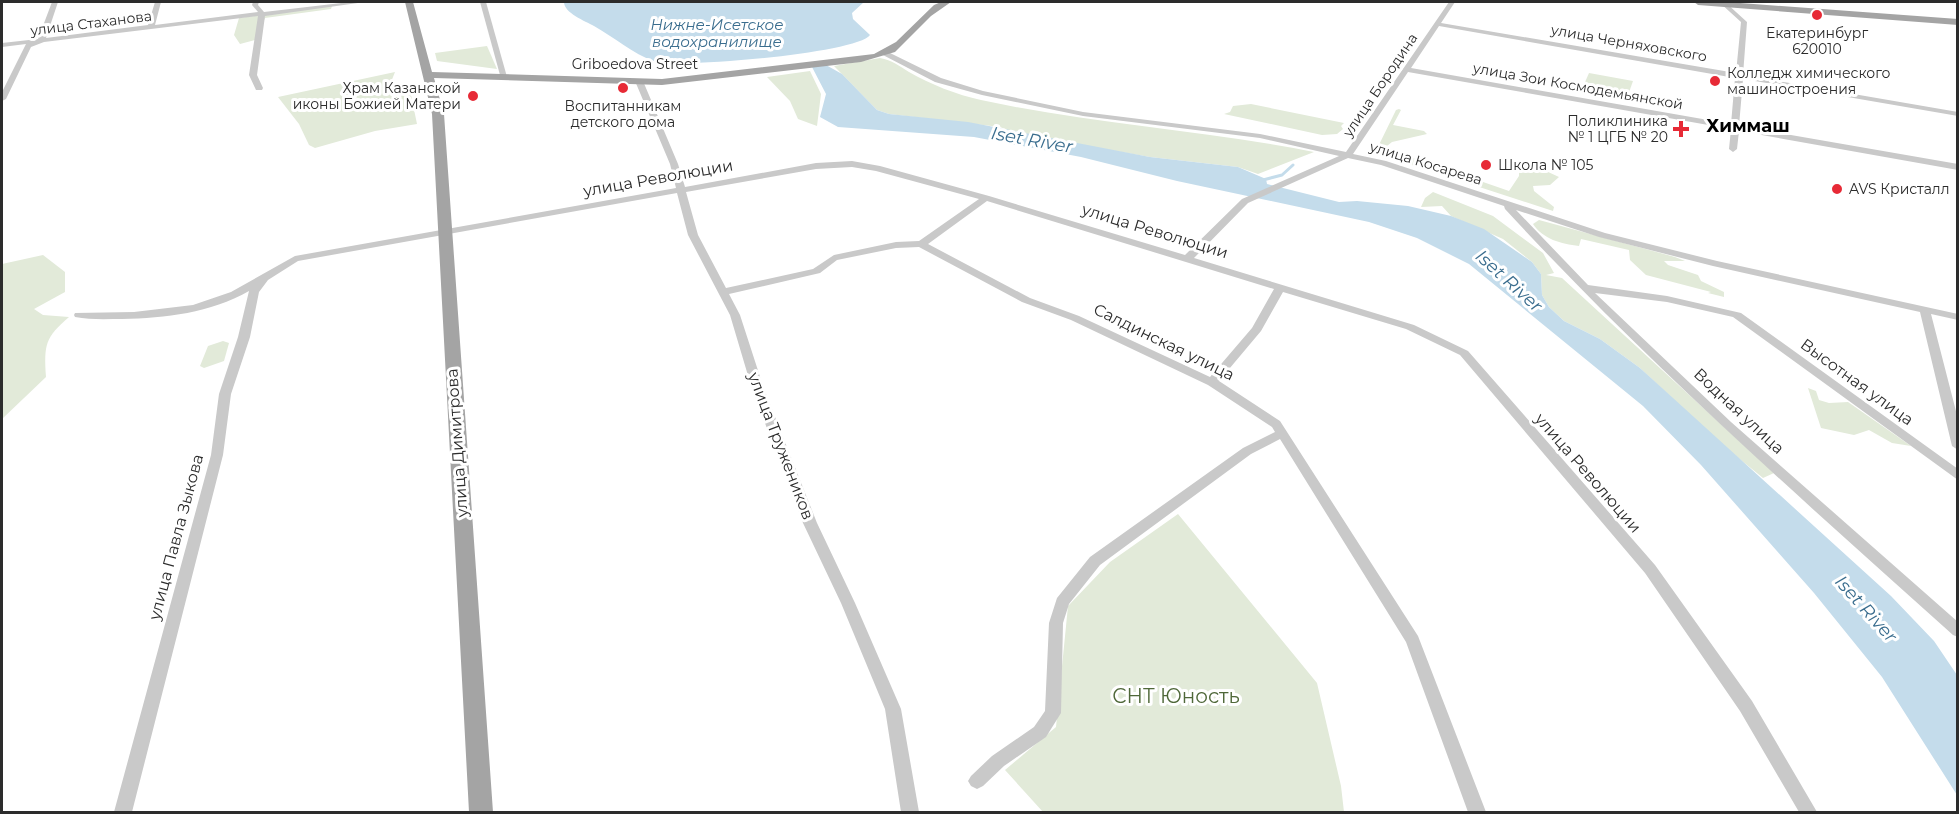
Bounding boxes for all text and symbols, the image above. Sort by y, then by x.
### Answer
street label: улица Стаханова [28,7,153,40]
marker: Екатеринбург 620010 [1810,8,1824,22]
water label: Нижне-Исетское водохранилище [650,15,784,51]
street label: улица Черняховского [1549,20,1708,66]
place label: Екатеринбург 620010 [1766,24,1868,58]
street label: улица Бородина [1338,30,1421,141]
street label: Griboedova Street [572,55,699,73]
street label: улица Зои Космодемьянской [1471,58,1684,113]
place label: Колледж химического машиностроения [1727,64,1891,98]
marker: Колледж химического машиностроения [1708,74,1722,88]
place label: Храм Казанской иконы Божией Матери [293,79,461,113]
marker: Воспитанникам детского дома [616,81,630,95]
marker: Храм Казанской иконы Божией Матери [466,89,480,103]
place label: Воспитанникам детского дома [565,97,681,131]
place label: Поликлиника № 1 ЦГБ № 20 [1567,112,1668,146]
district label: Химмаш [1706,115,1790,137]
marker: Поликлиника № 1 ЦГБ № 20 [1672,120,1690,138]
water label: Iset River [989,122,1075,158]
street label: улица Косарева [1367,137,1484,189]
street label: улица Революции [581,155,734,201]
place label: Школа № 105 [1498,156,1594,174]
marker: Школа № 105 [1479,158,1493,172]
place label: AVS Кристалл [1849,180,1950,198]
marker: AVS Кристалл [1830,182,1844,196]
street label: улица Революции [1079,199,1230,262]
water label: Iset River [1471,245,1548,317]
street label: Салдинская улица [1090,300,1238,384]
street label: Высотная улица [1797,335,1917,429]
street label: Водная улица [1690,364,1788,458]
street label: улица Димитрова [442,368,472,519]
street label: улица Тружеников [744,369,818,522]
street label: улица Революции [1530,409,1645,537]
street label: улица Павла Зыкова [144,452,207,623]
water label: Iset River [1830,571,1902,648]
park label: СНТ Юность [1112,684,1240,708]

